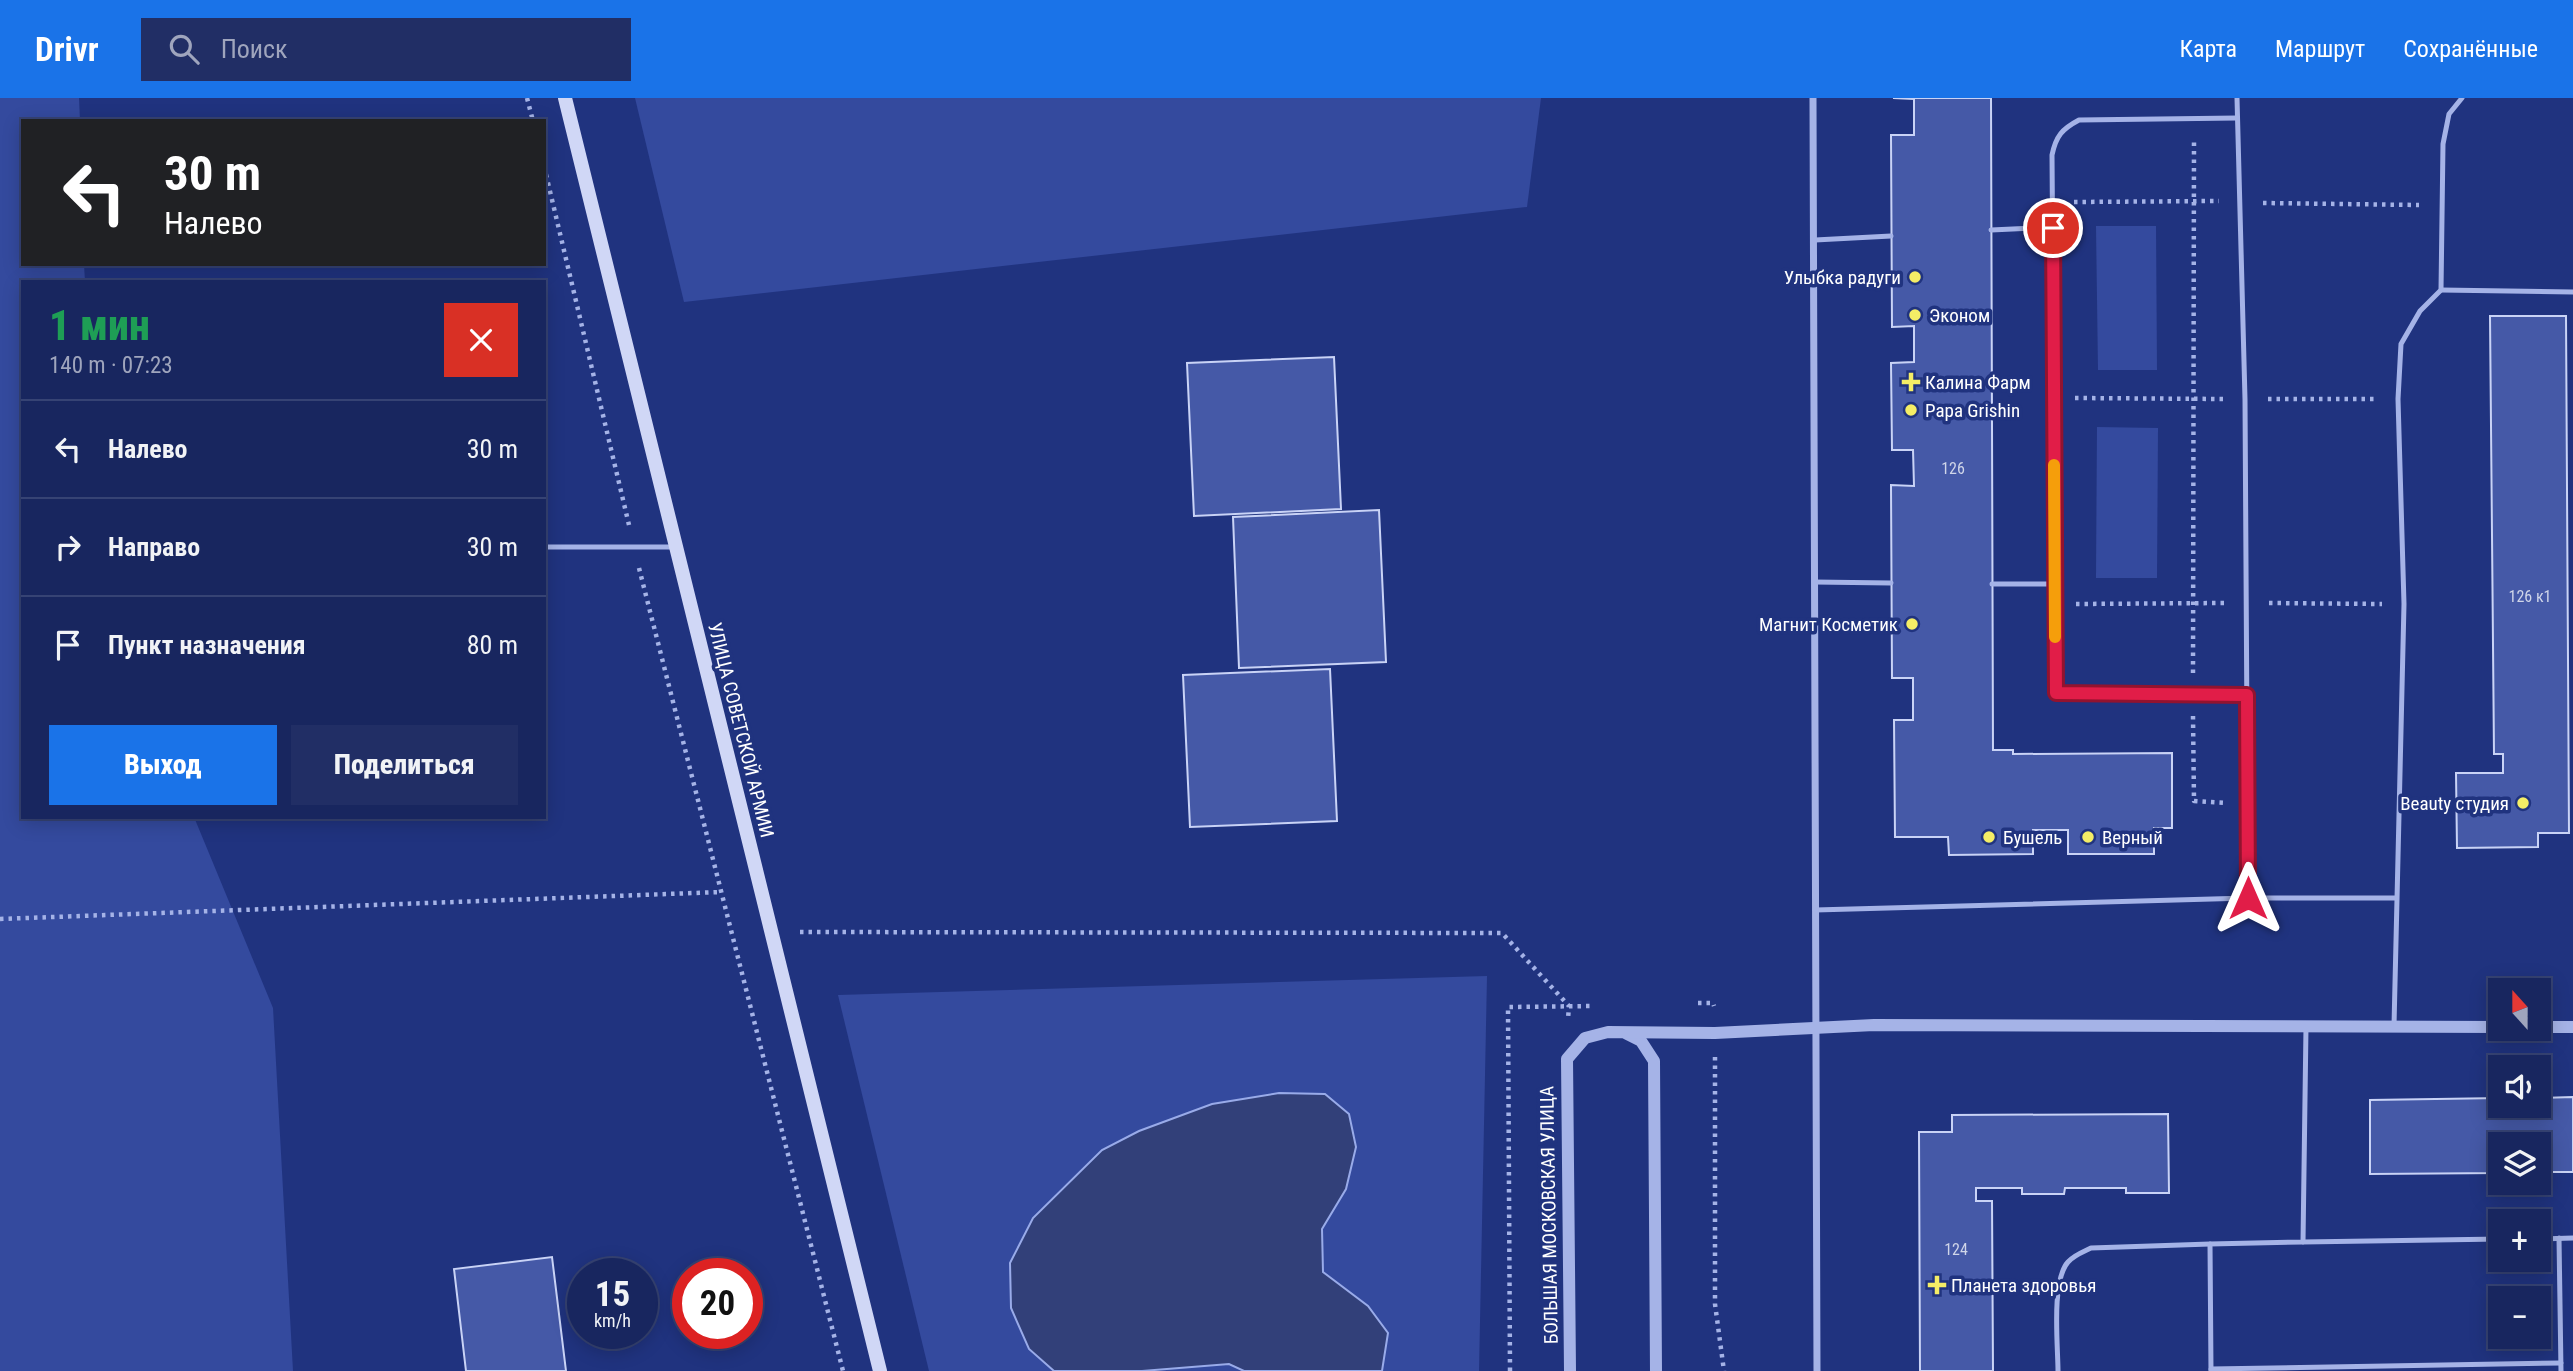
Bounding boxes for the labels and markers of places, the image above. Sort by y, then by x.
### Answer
pin [2023,198,2083,258]
place label: Улыбка радуги [1784,266,1901,289]
marker: Улыбка радуги [1907,269,1923,285]
place label: Эконом [1929,304,1990,327]
marker: Эконом [1907,307,1923,323]
place label: Калина Фарм [1925,371,2031,394]
marker: Калина Фарм [1903,374,1919,390]
place label: Papa Grishin [1925,399,2020,422]
marker: Papa Grishin [1903,402,1919,418]
place label: Магнит Косметик [1759,613,1898,636]
marker: Магнит Косметик [1904,616,1920,632]
place label: Beauty студия [2400,792,2509,815]
marker: Beauty студия [2515,795,2531,811]
place label: Бушель [2003,826,2062,849]
place label: Верный [2102,826,2163,849]
marker: Бушель [1981,829,1997,845]
marker: Верный [2080,829,2096,845]
place label: Планета здоровья [1951,1274,2096,1297]
marker: Планета здоровья [1929,1277,1945,1293]

